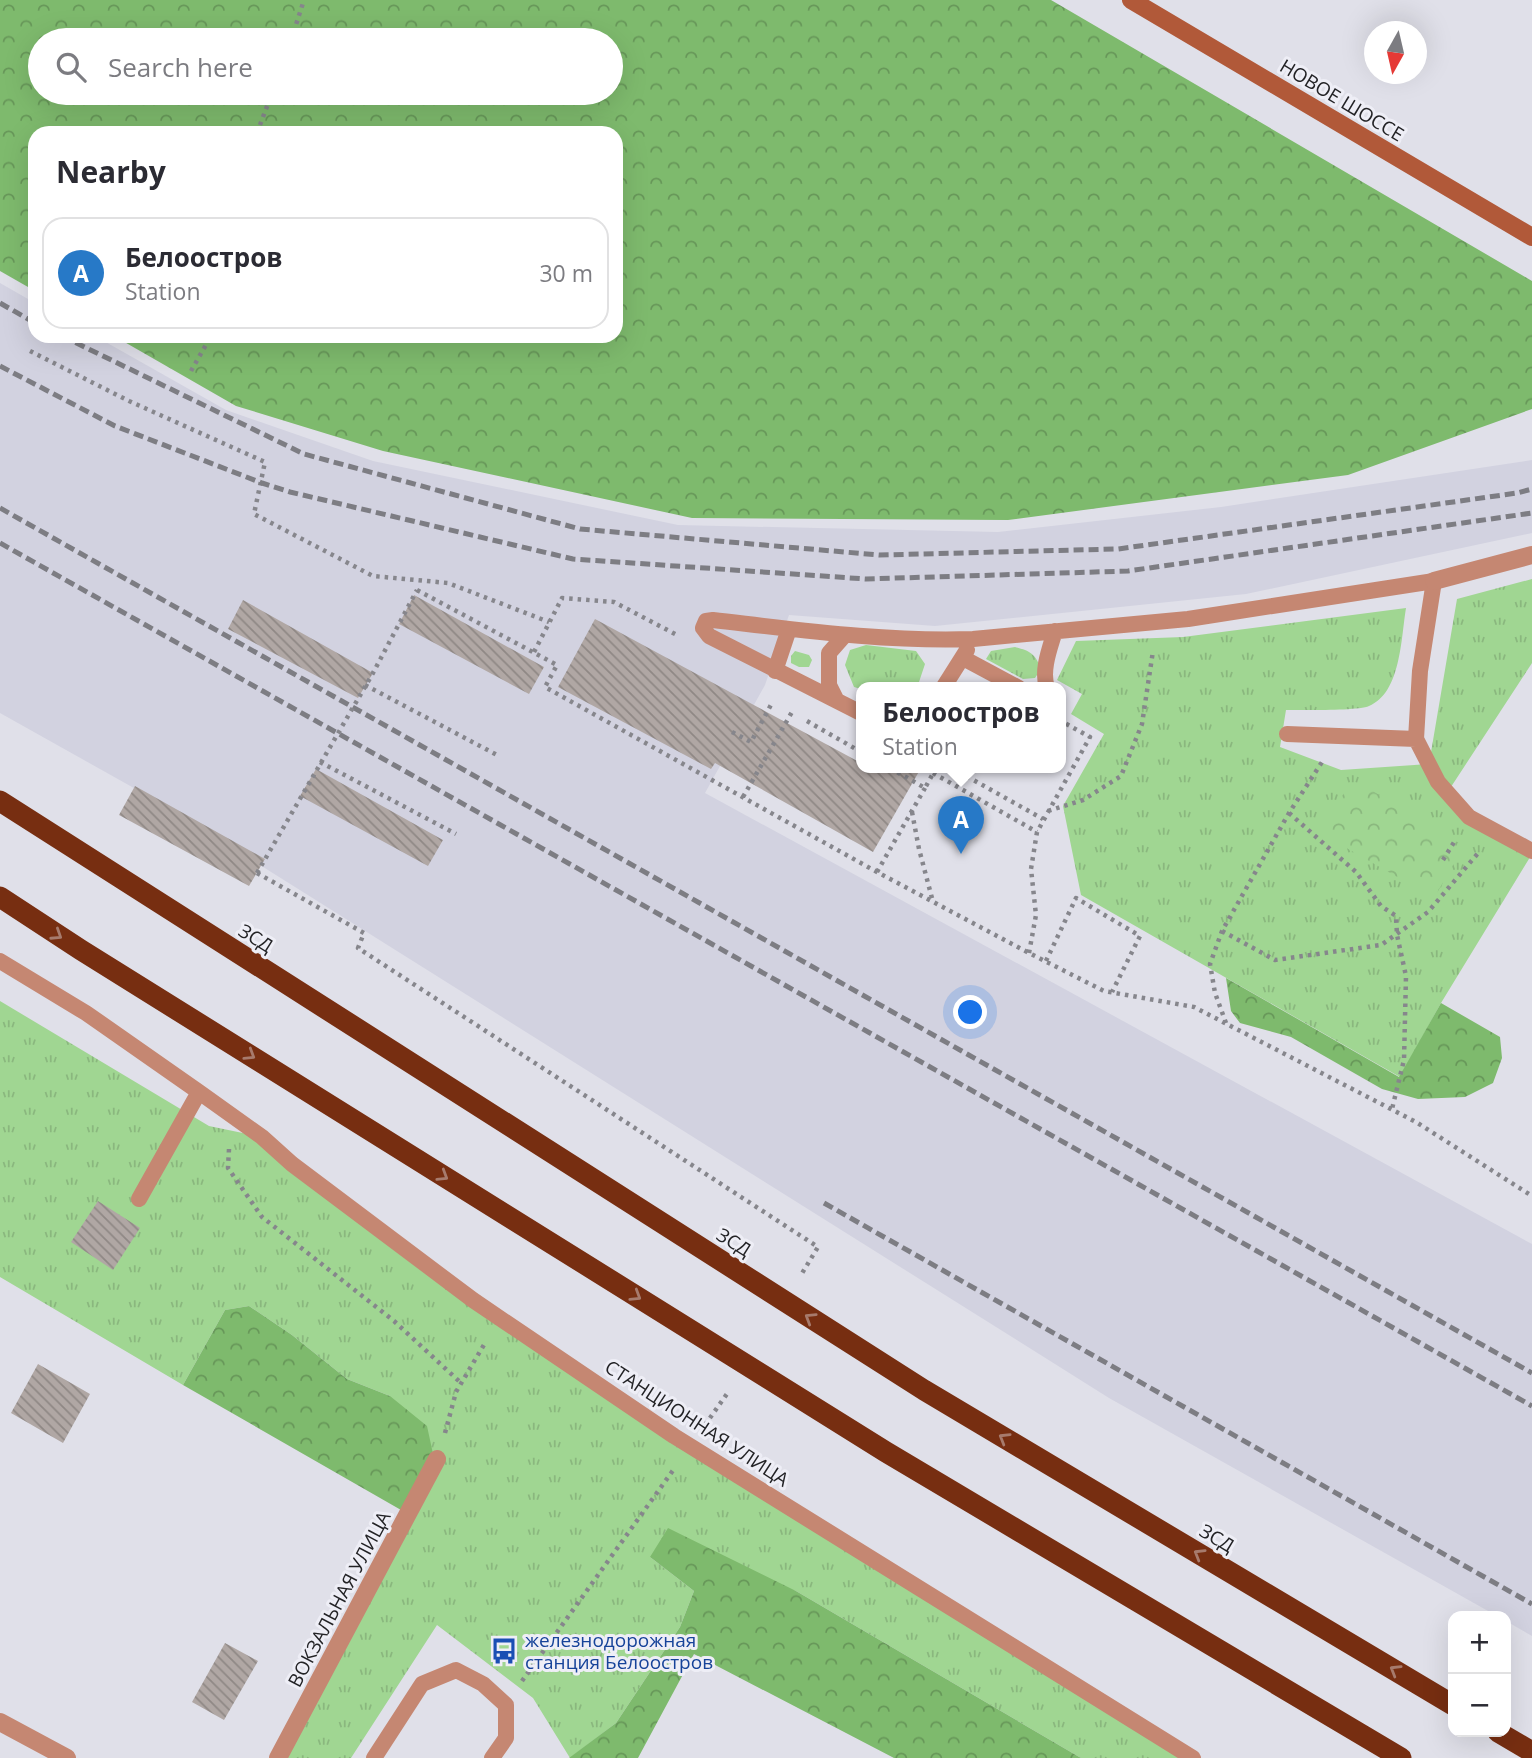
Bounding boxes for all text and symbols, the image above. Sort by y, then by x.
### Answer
north arrow [1364,21,1427,84]
search box [28,28,623,105]
icon: search [52,48,90,86]
text: Search here [108,49,253,85]
street label: НОВОЕ ШОССЕ [1275,53,1409,147]
text: Nearby [56,151,166,192]
text: Белоостров [125,239,283,275]
text: A [73,257,89,289]
text: 30 m [539,257,593,289]
text: Station [125,275,201,307]
popup [856,682,1066,773]
text: Белоостров [882,694,1040,730]
text: Station [882,730,958,762]
pin: A [938,796,984,854]
street label: ЗСД [234,917,278,959]
one-way arrow [49,926,62,939]
your location [953,995,987,1029]
one-way arrow [242,1047,255,1060]
one-way arrow [435,1167,448,1180]
street label: ЗСД [712,1221,756,1263]
one-way arrow [628,1288,641,1301]
one-way arrow [805,1313,818,1326]
street label: СТАНЦИОННАЯ УЛИЦА [600,1354,794,1492]
one-way arrow [998,1433,1011,1446]
street label: ВОКЗАЛЬНАЯ УЛИЦА [282,1507,396,1691]
street label: ЗСД [1195,1518,1239,1558]
one-way arrow [1194,1549,1207,1562]
map controls [1448,1611,1511,1737]
button: + [1448,1611,1511,1674]
place label: железнодорожная станция Белоостров [525,1627,713,1675]
bus stop icon: железнодорожная станция Белоостров [489,1636,519,1666]
one-way arrow [1389,1666,1402,1679]
button: − [1448,1674,1511,1737]

